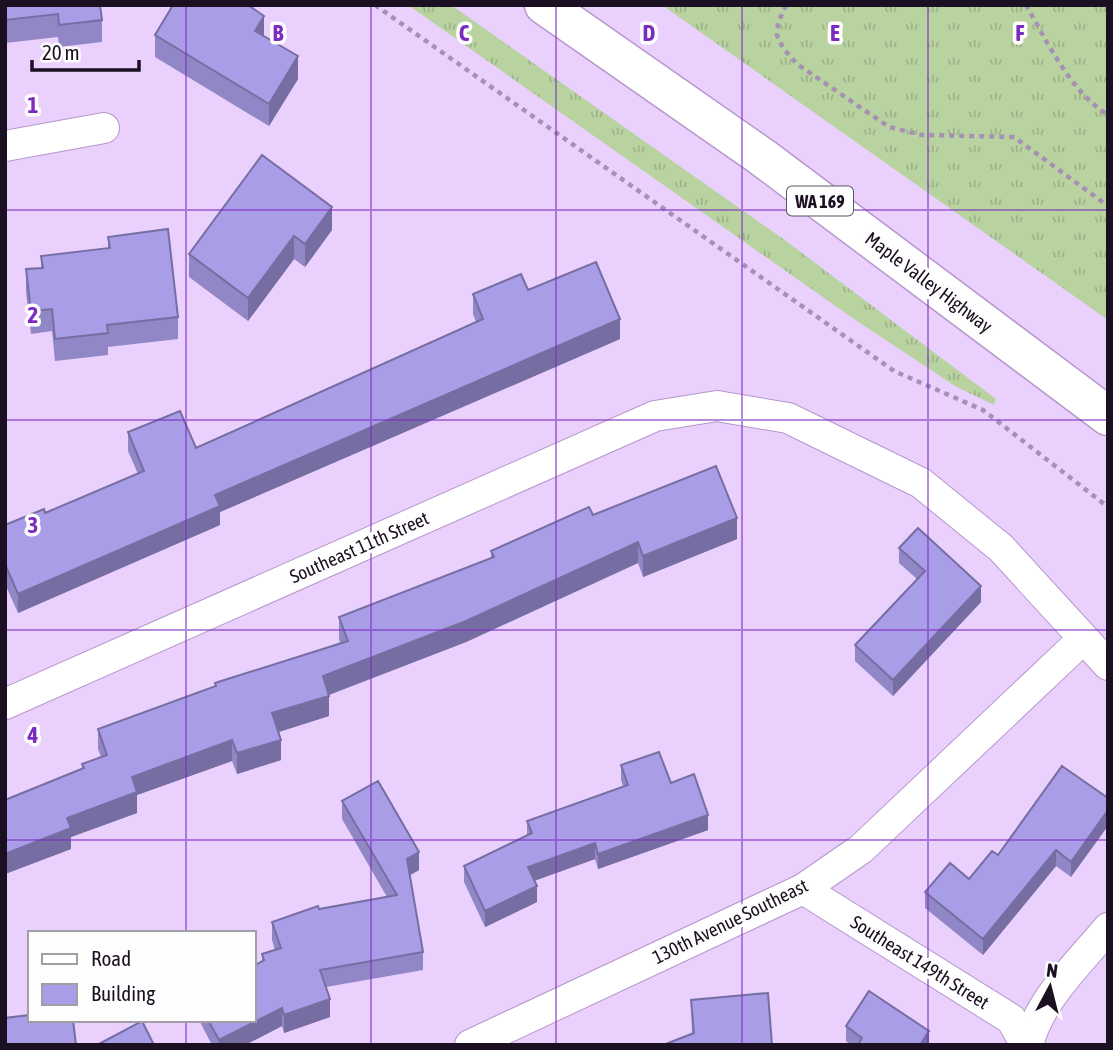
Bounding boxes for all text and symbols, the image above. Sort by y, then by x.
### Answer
text: B [273,20,284,46]
text: C [459,20,470,46]
text: D [643,20,656,46]
text: E [830,20,840,46]
text: F [1015,20,1025,46]
scale bar [32,28,138,72]
text: 20 m [42,40,80,64]
text: 1 [28,92,39,118]
road number: WA 169 [787,186,853,216]
street label: Maple Valley Highway [861,227,997,337]
text: 2 [28,302,38,328]
street label: Southeast 11th Street [286,506,432,588]
text: 3 [28,512,38,538]
text: 4 [27,722,39,748]
street label: 130th Avenue Southeast [649,874,811,968]
street label: Southeast 149th Street [847,911,993,1013]
legend [28,931,256,1022]
text: Road [91,946,131,970]
north arrow [1015,952,1085,1022]
text: N [1045,959,1059,982]
text: Building [91,981,155,1005]

